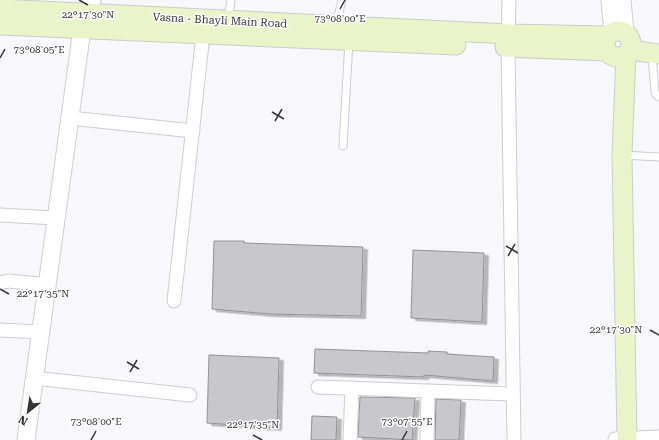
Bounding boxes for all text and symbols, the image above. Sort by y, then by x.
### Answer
text: 22°17'30"N [62,9,114,20]
street label: Vasna - Bhayli Main Road [152,10,288,31]
text: 73°08'00"E [314,13,366,24]
text: 73°08'05"E [13,44,65,55]
text: 22°17'35"N [17,288,69,299]
text: 22°17'30"N [590,324,642,335]
north arrow [8,392,48,432]
text: N [16,412,30,428]
text: 73°08'00"E [70,416,122,427]
text: 73°07'55"E [381,416,433,427]
text: 22°17'35"N [227,419,279,430]

